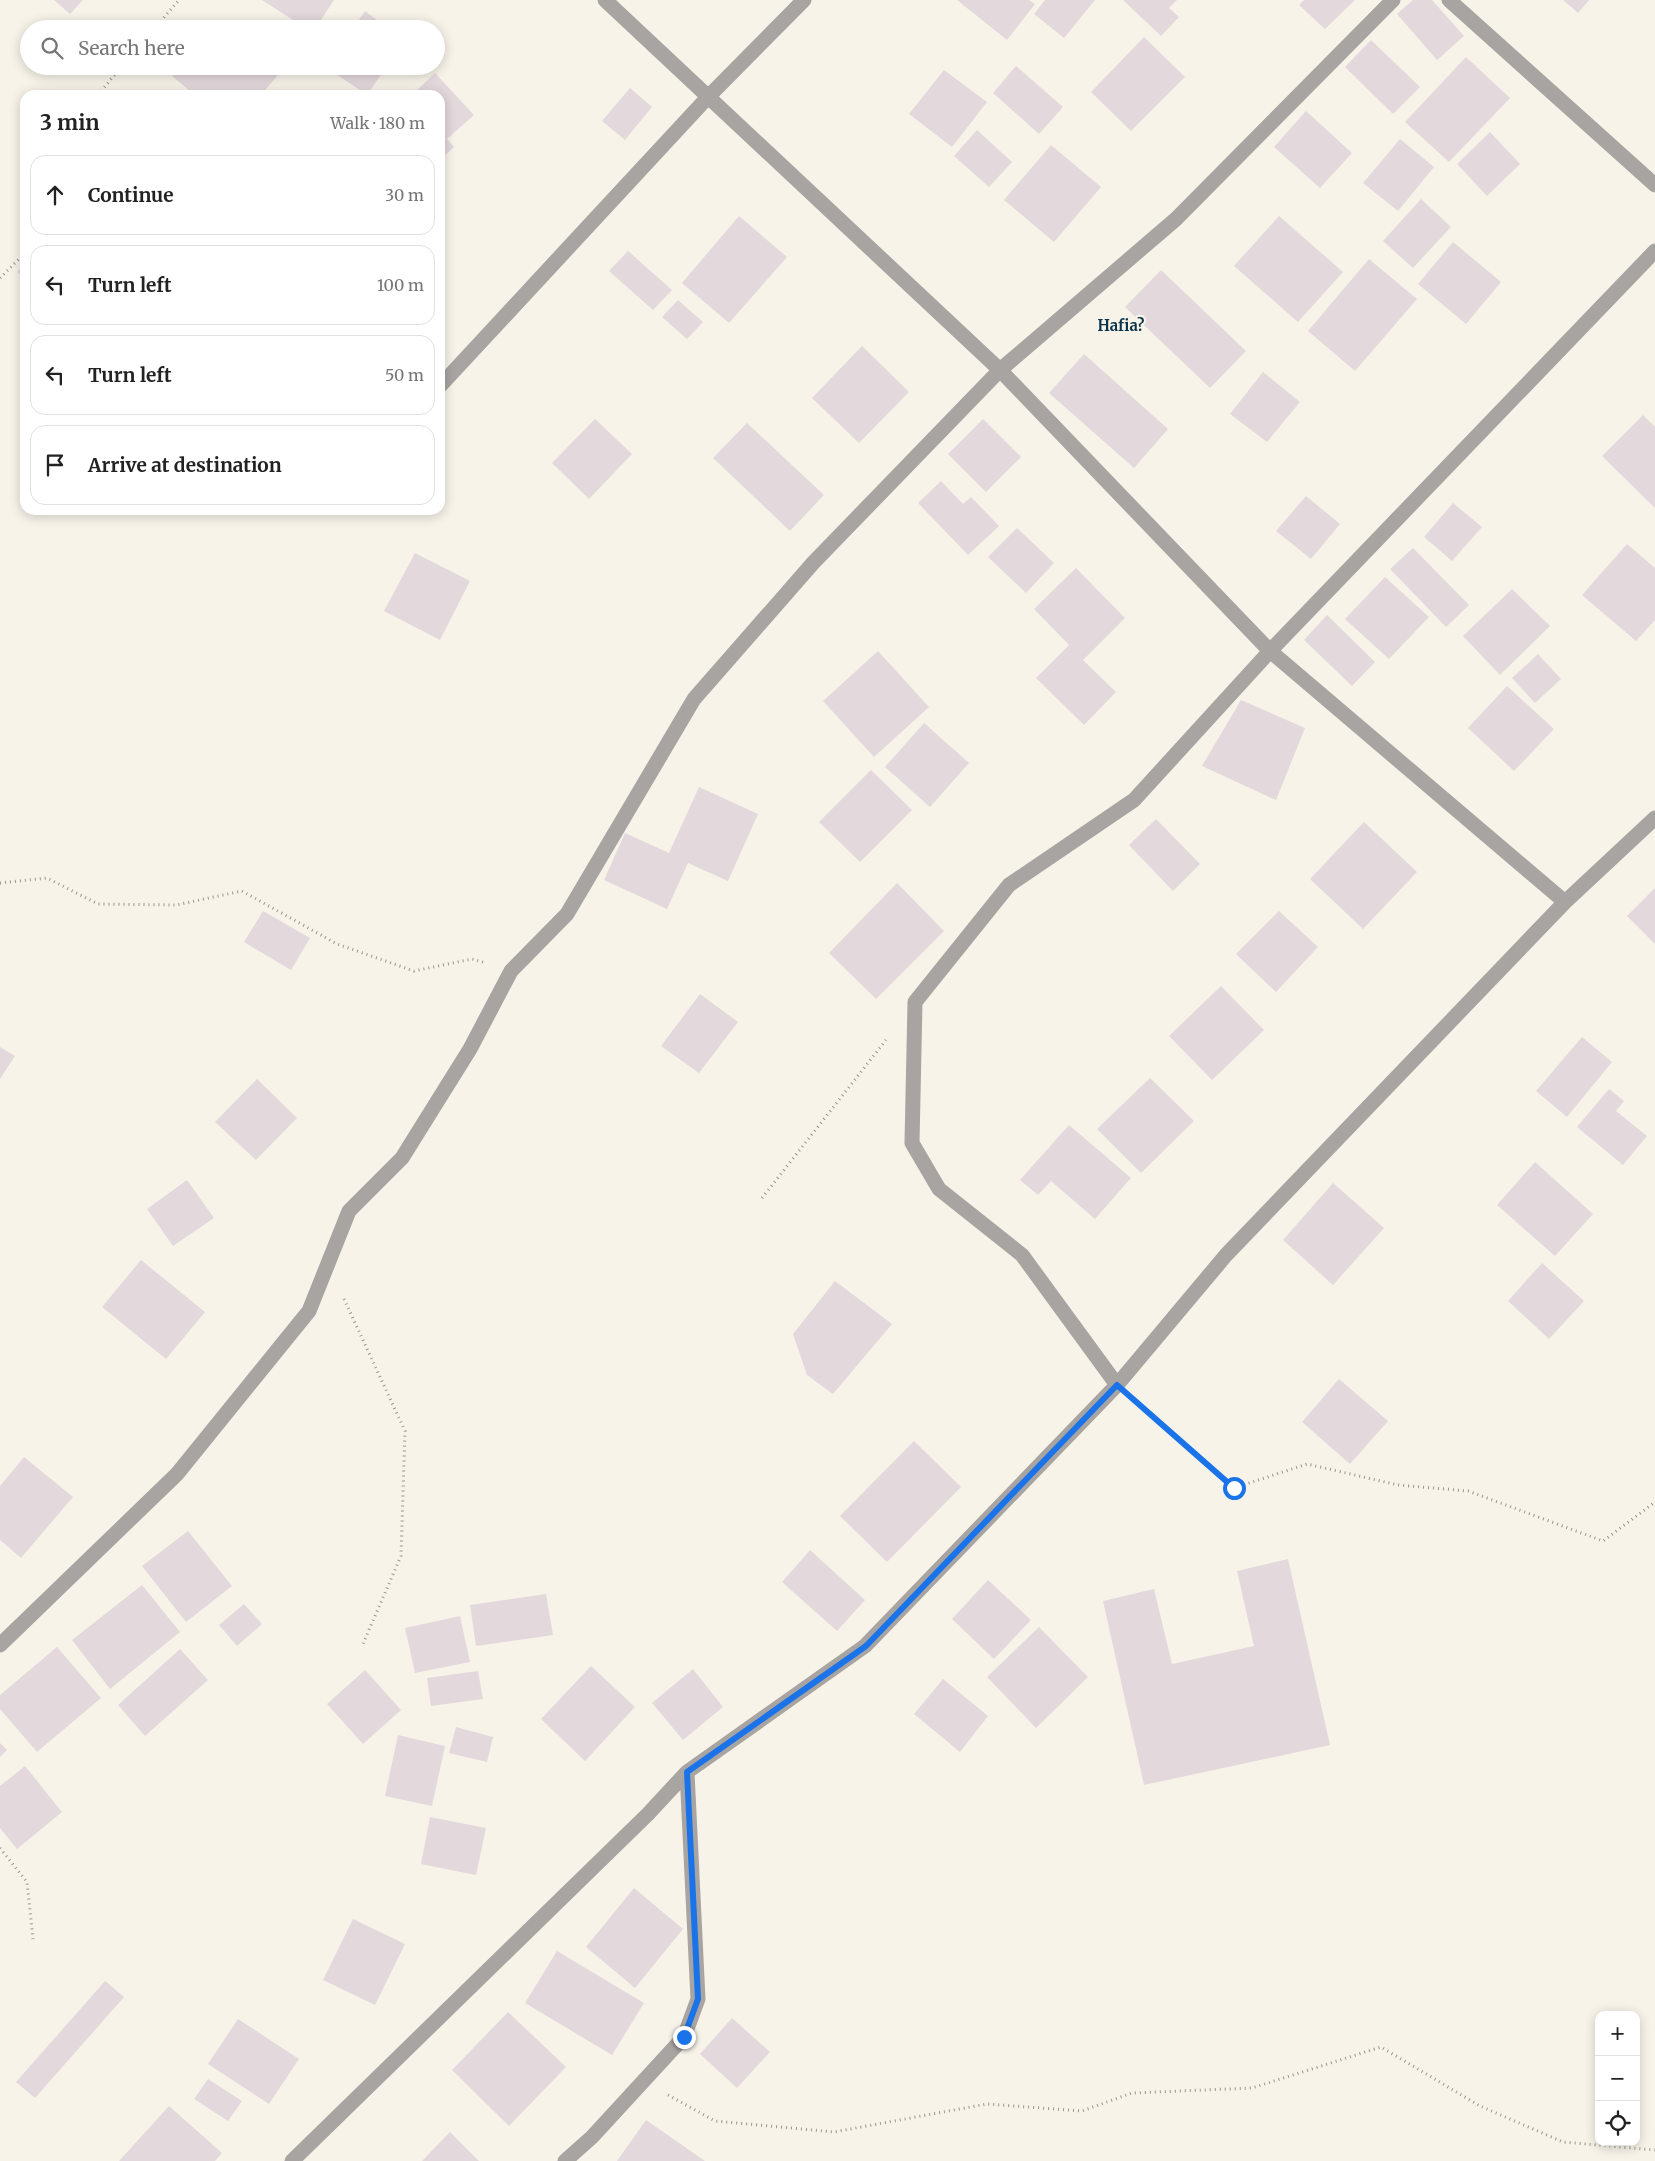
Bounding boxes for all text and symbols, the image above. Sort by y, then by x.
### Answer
search box [20,20,445,75]
icon: search [38,34,66,62]
text: Search here [78,36,185,60]
text: 3 min [40,109,99,136]
text: Walk · 180 m [330,113,425,133]
icon: ahead [41,181,69,209]
text: Continue [88,183,174,207]
text: 30 m [385,185,424,205]
icon: left [41,271,69,299]
text: Turn left [88,273,172,297]
text: 100 m [377,275,424,295]
district label: Hafia? [1098,316,1144,335]
icon: left [41,361,69,389]
text: Turn left [88,363,172,387]
text: 50 m [385,365,424,385]
icon: arrive [41,451,69,479]
text: Arrive at destination [88,453,282,477]
route start [1223,1477,1246,1500]
map controls [1595,2011,1640,2146]
button: + [1595,2011,1640,2056]
route end [673,2026,696,2049]
button: − [1595,2056,1640,2101]
button: locate [1595,2101,1640,2146]

